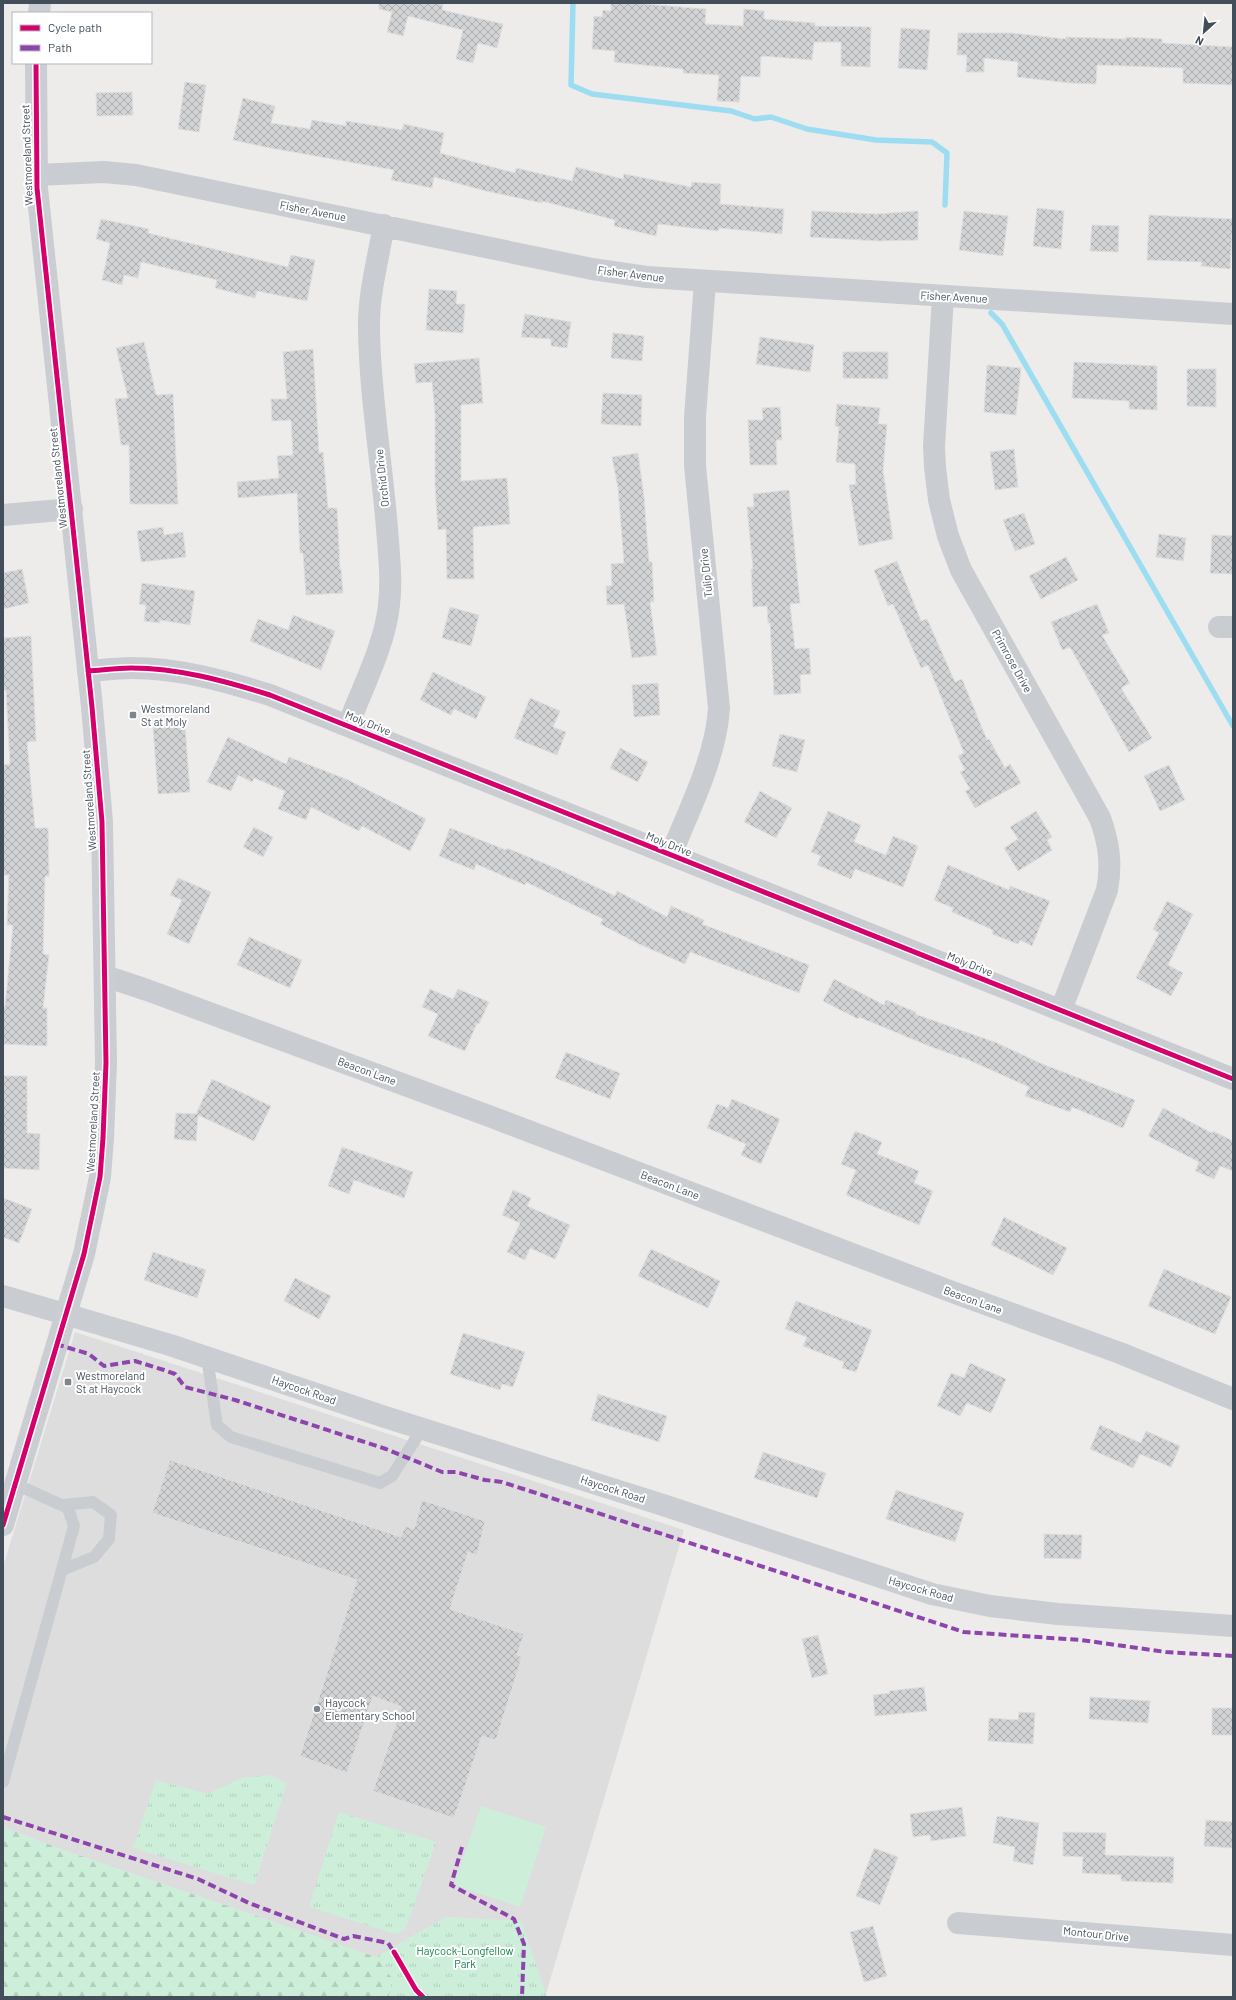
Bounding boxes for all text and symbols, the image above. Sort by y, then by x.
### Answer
legend [12,12,152,64]
north arrow [1184,12,1224,52]
text: Cycle path [48,20,102,34]
text: N [1193,34,1205,49]
text: Path [48,40,72,54]
street label: Westmoreland Street [18,104,35,206]
street label: Fisher Avenue [279,198,347,223]
street label: Fisher Avenue [597,263,665,284]
street label: Fisher Avenue [920,288,988,305]
street label: Westmoreland Street [46,427,69,529]
street label: Orchid Drive [372,448,391,508]
street label: Tulip Drive [696,547,715,598]
street label: Primrose Drive [990,627,1035,695]
place label: Westmoreland St at Moly [141,702,210,728]
street label: Moly Drive [343,707,393,738]
marker: Westmoreland St at Moly [128,710,138,720]
street label: Westmoreland Street [78,749,99,851]
street label: Moly Drive [644,828,694,859]
street label: Moly Drive [945,948,995,979]
street label: Beacon Lane [336,1054,399,1087]
street label: Westmoreland Street [83,1071,102,1173]
street label: Beacon Lane [639,1167,701,1202]
street label: Beacon Lane [942,1283,1005,1316]
place label: Westmoreland St at Haycock [76,1369,145,1395]
street label: Haycock Road [270,1372,338,1407]
marker: Westmoreland St at Haycock [63,1377,73,1387]
street label: Haycock Road [579,1472,647,1505]
street label: Haycock Road [887,1573,955,1604]
place label: Haycock Elementary School [325,1696,415,1722]
marker: Haycock Elementary School [312,1704,322,1714]
street label: Montour Drive [1062,1924,1130,1943]
park label: Haycock-Longfellow Park [417,1944,513,1970]

